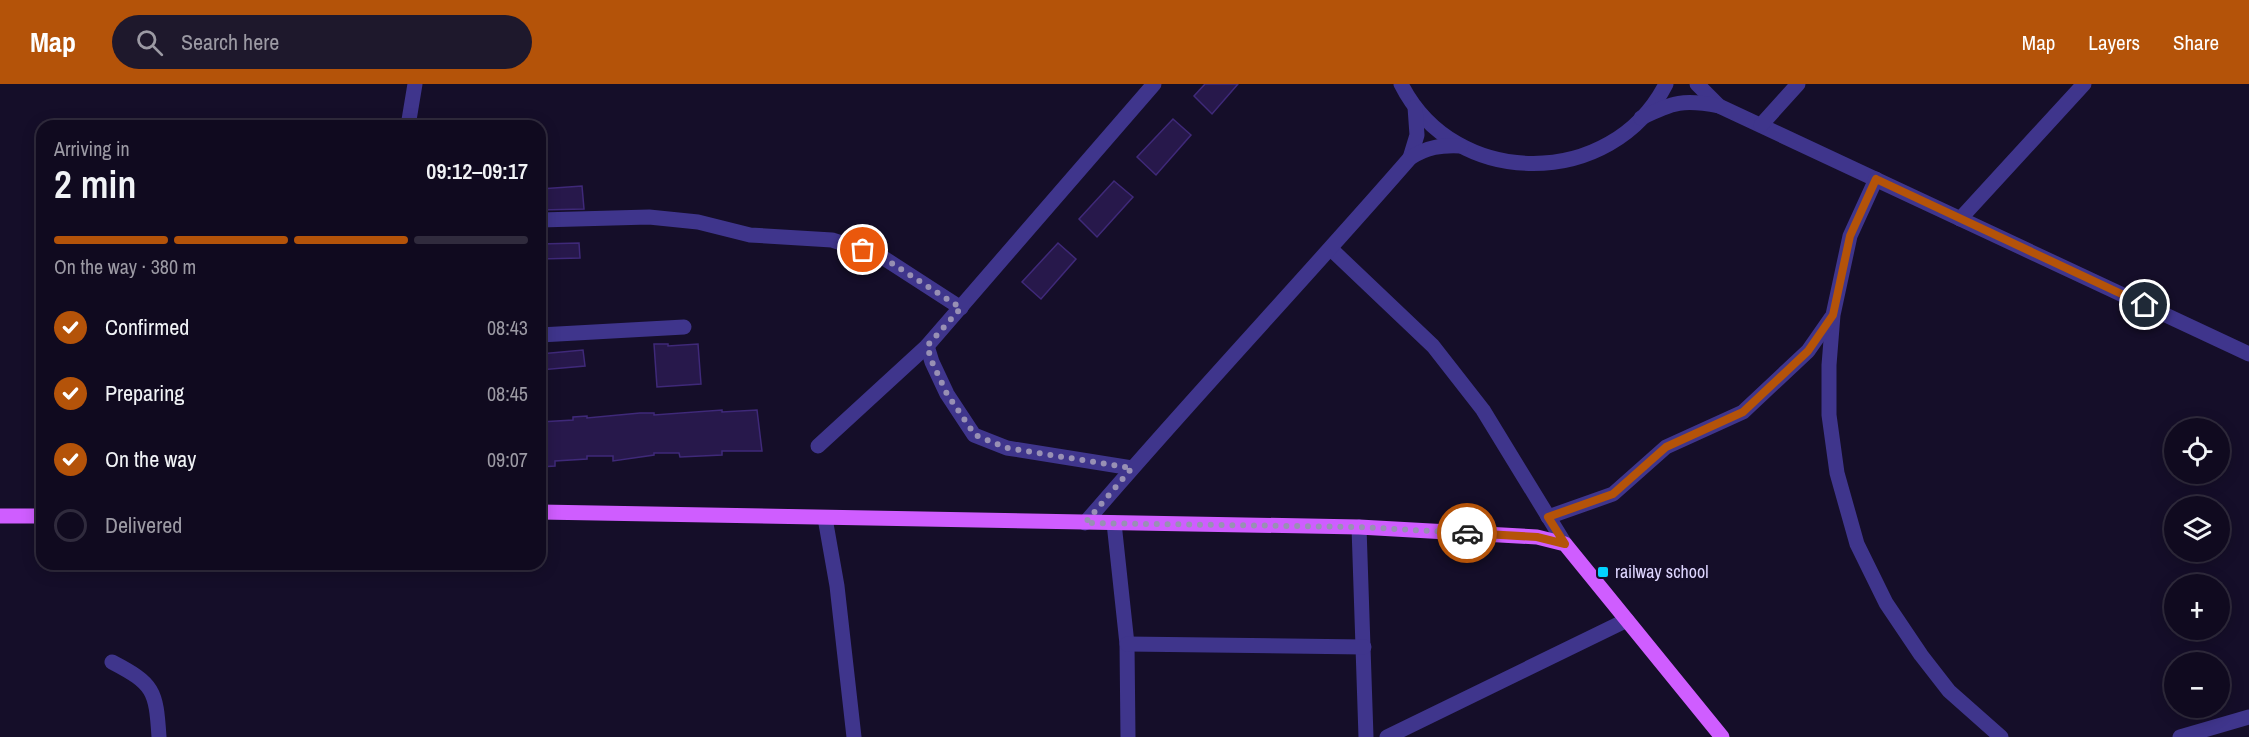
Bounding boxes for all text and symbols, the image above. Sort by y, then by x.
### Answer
search box [112,15,532,69]
text: Map [30,23,76,61]
icon: search [133,26,166,59]
text: Search here [181,27,279,57]
text: Map [2022,28,2055,57]
text: Layers [2088,28,2140,57]
text: Share [2173,28,2219,57]
text: Arriving in [54,135,130,162]
text: 09:12–09:17 [426,156,528,186]
text: 2 min [54,158,136,210]
pin [837,224,888,275]
icon: bag [846,233,879,266]
text: On the way · 380 m [54,253,196,280]
pin [2119,279,2170,330]
icon: home [2128,288,2161,321]
icon: check [54,311,87,344]
text: Confirmed [105,312,189,342]
text: 08:43 [487,314,528,341]
icon: check [54,377,87,410]
text: Preparing [105,378,184,408]
text: 08:45 [487,380,528,407]
map controls [2164,418,2230,718]
button: locate [2164,418,2230,484]
icon: check [54,443,87,476]
text: On the way [105,444,196,474]
text: 09:07 [487,446,528,473]
button: layers [2164,496,2230,562]
courier [1437,503,1497,563]
text: Delivered [105,510,182,540]
icon: car [1451,517,1484,550]
place label: railway school [1615,559,1709,584]
marker: railway school [1596,565,1610,579]
button: + [2164,574,2230,640]
button: − [2164,652,2230,718]

